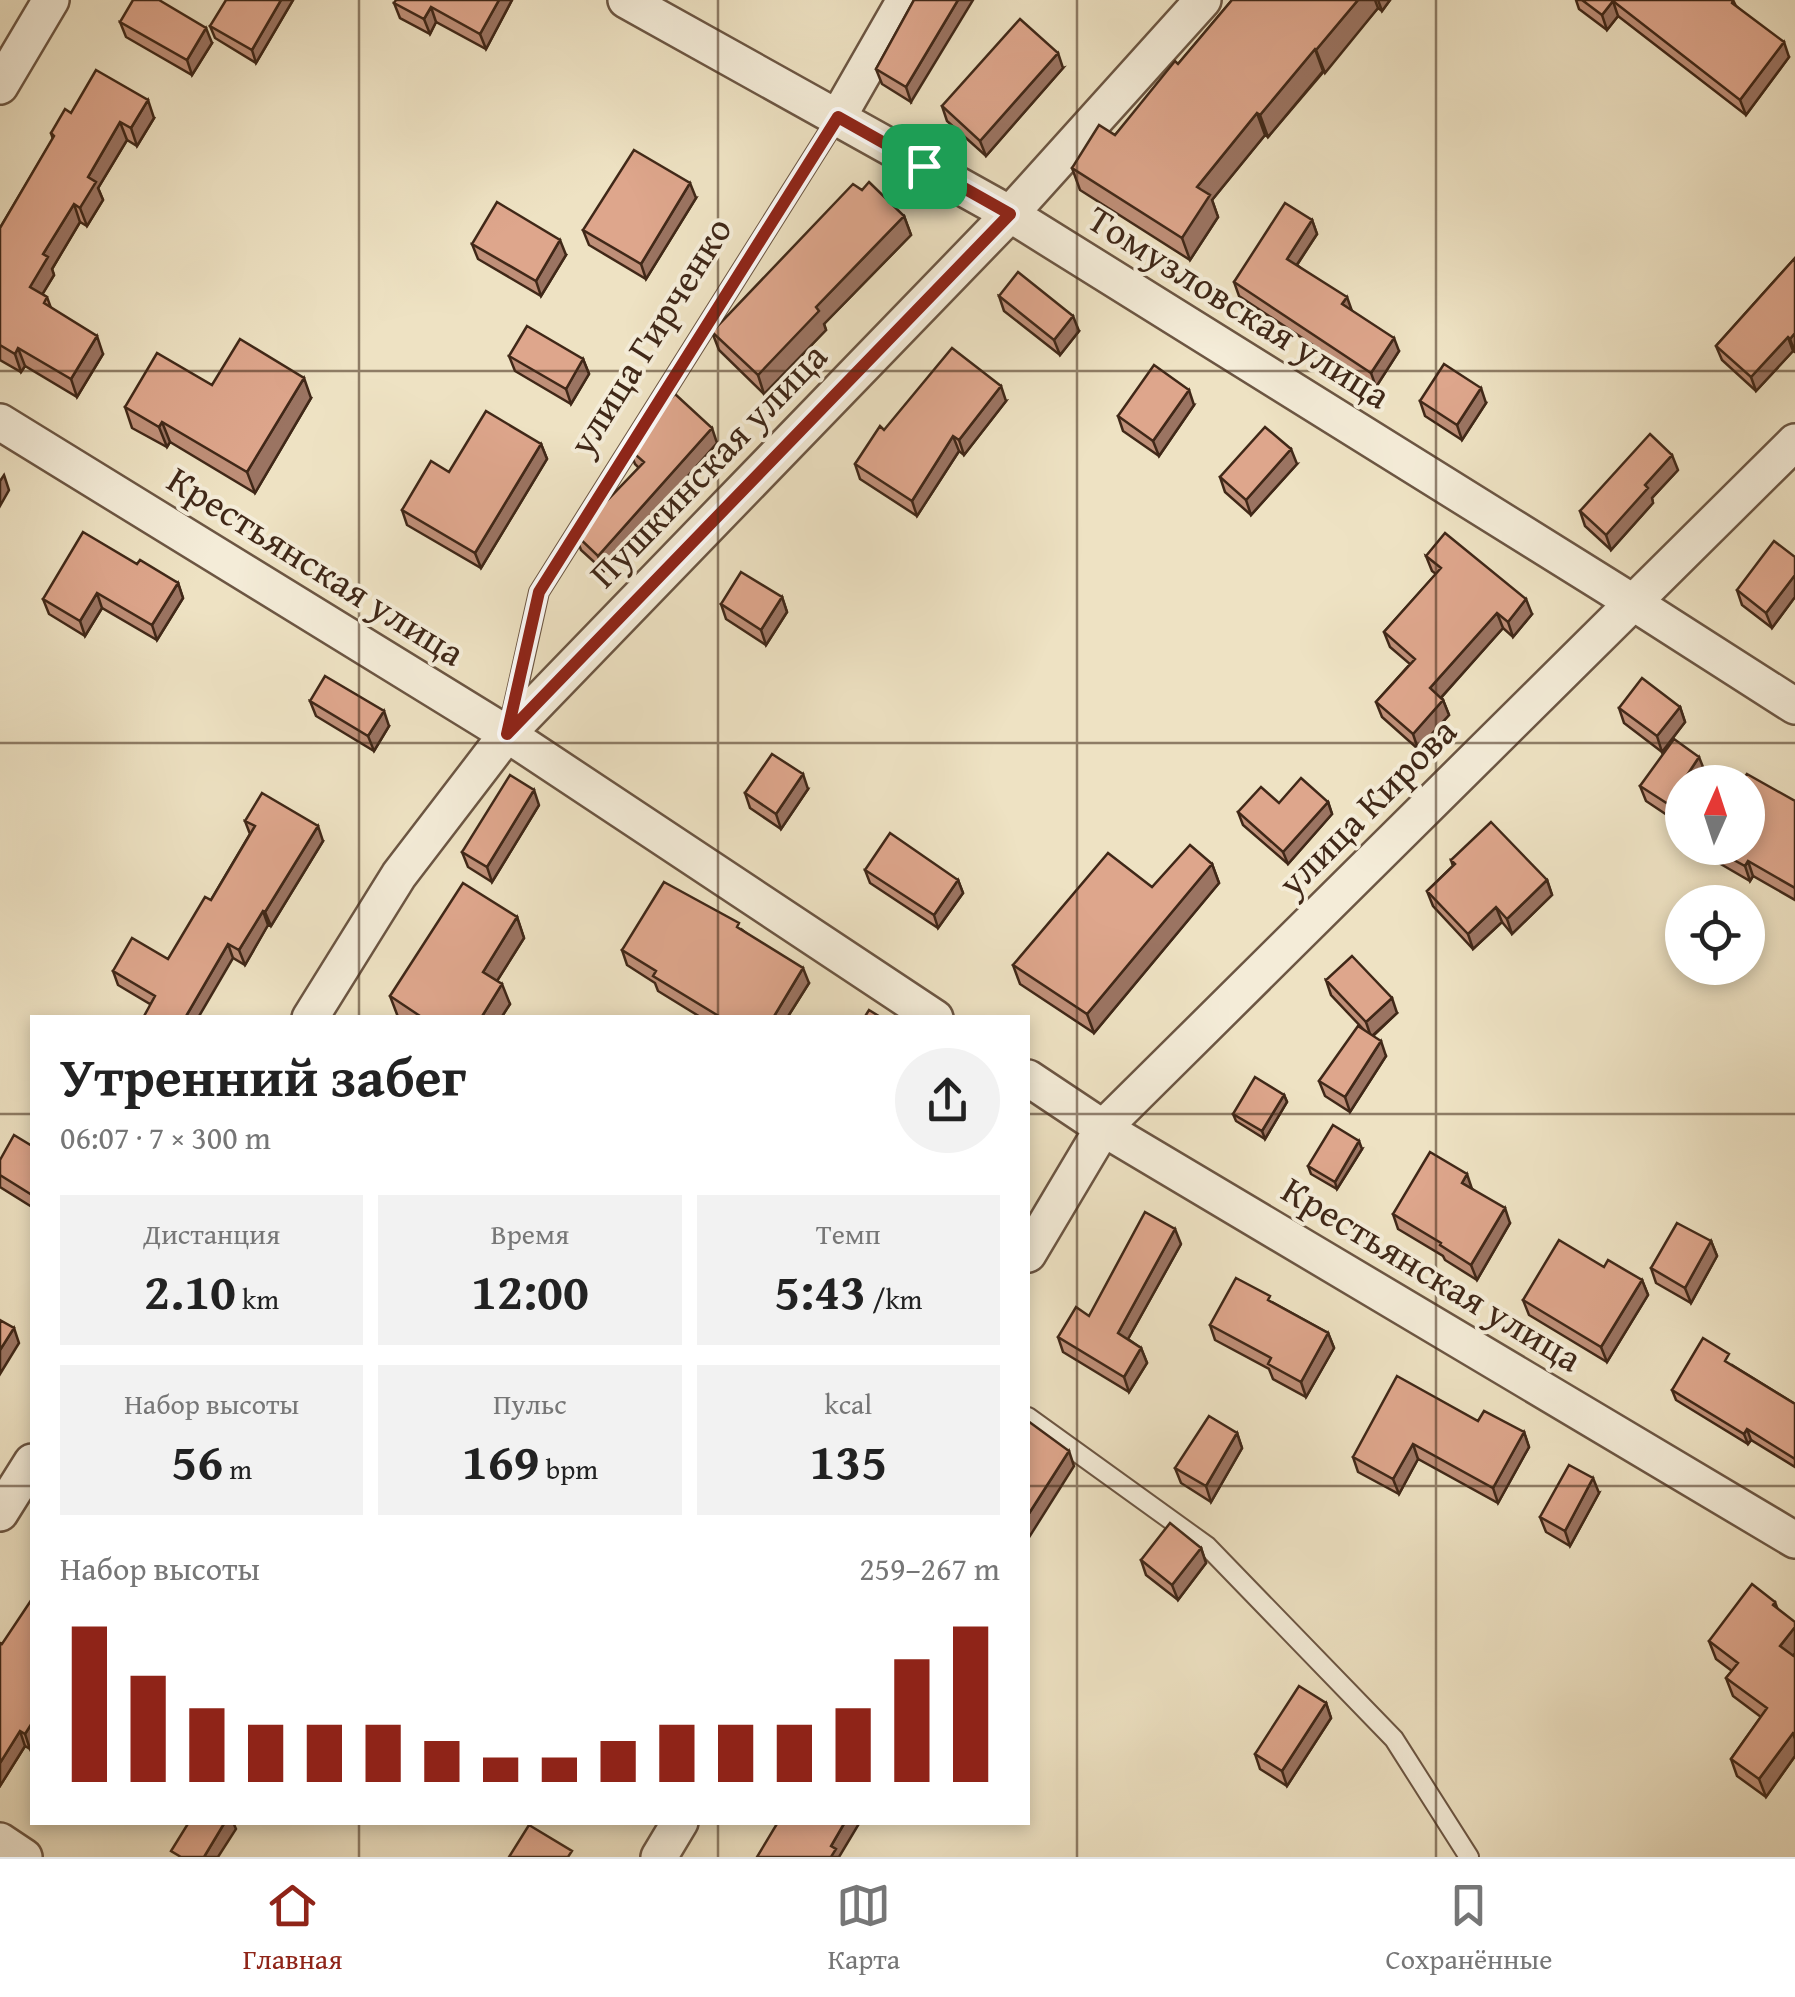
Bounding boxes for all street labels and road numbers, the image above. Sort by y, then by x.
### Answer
street label: Томузловская улица [1077,190,1402,422]
street label: улица Гирченко [553,205,745,466]
street label: Пушкинская улица [575,329,839,600]
street label: Крестьянская улица [157,451,476,679]
street label: улица Кирова [1263,704,1469,909]
street label: Крестьянская улица [1272,1161,1593,1385]

